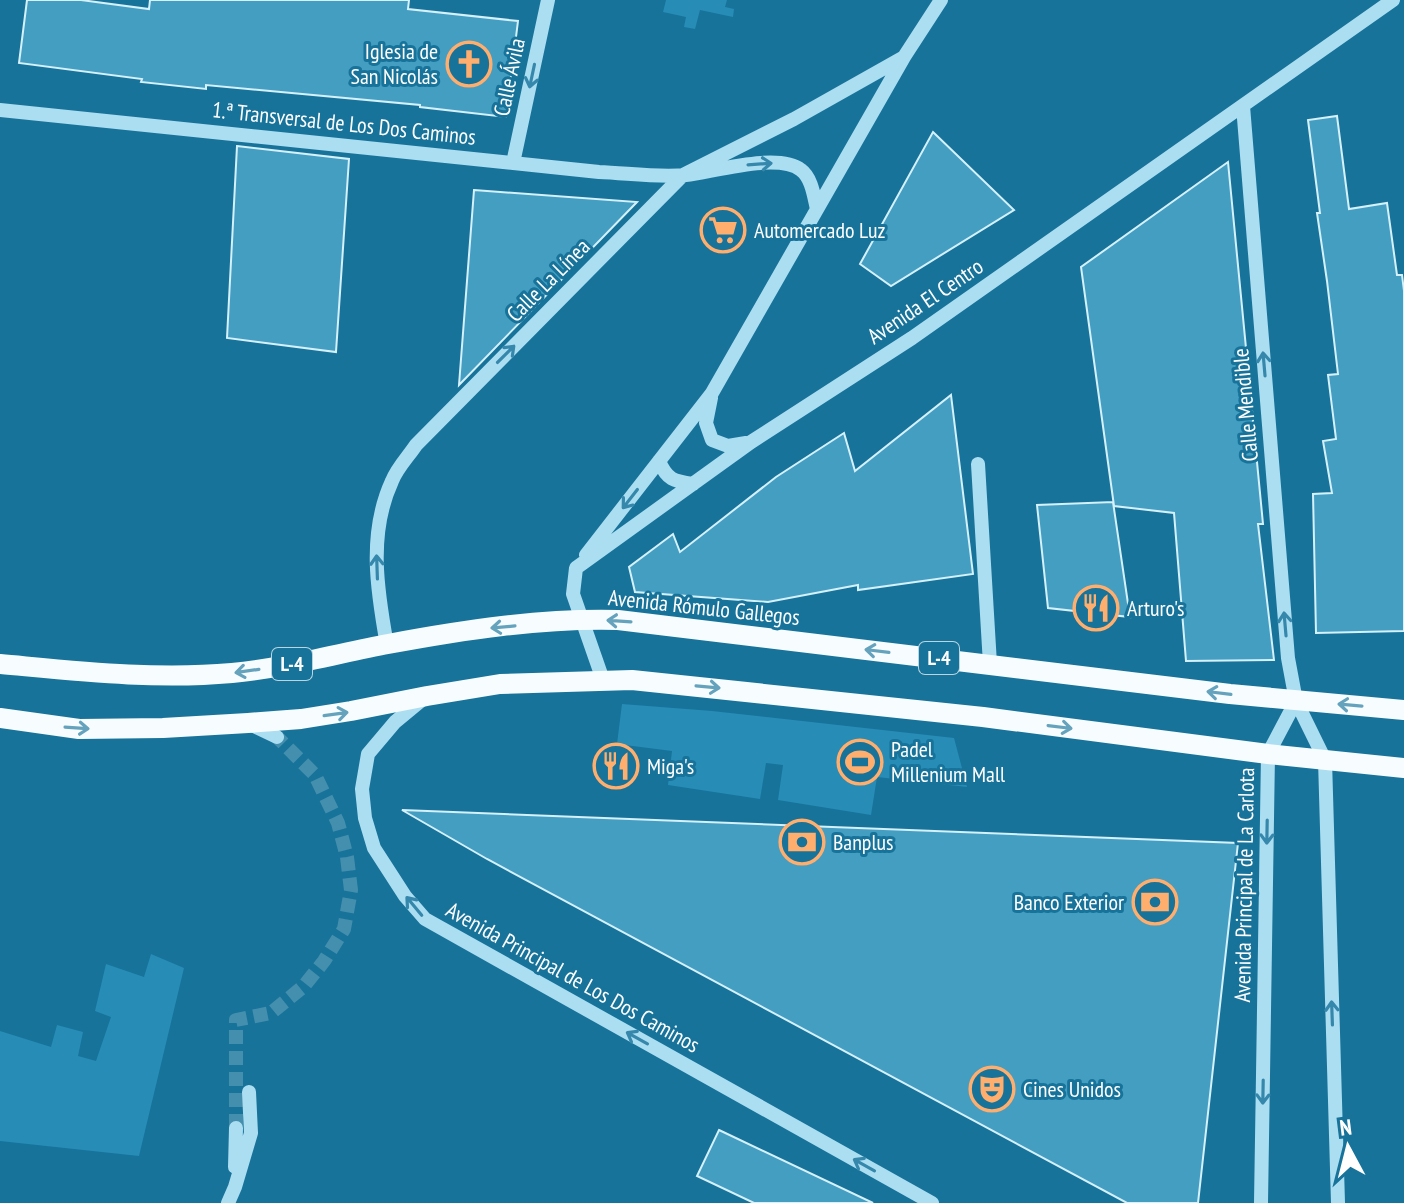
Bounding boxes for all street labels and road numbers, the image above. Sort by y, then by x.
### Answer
street label: Calle Ávila [487,35,531,119]
street label: 1.ª Transversal de Los Dos Caminos [211,95,477,151]
street label: Calle La Línea [501,233,595,327]
street label: Avenida El Centro [862,252,988,350]
street label: Calle Mendible [1226,347,1264,463]
street label: Avenida Rómulo Gallegos [607,583,801,631]
road number: L-4 [919,642,959,674]
road number: L-4 [272,648,312,680]
street label: Avenida Principal de La Carlota [1228,767,1260,1003]
street label: Avenida Principal de Los Dos Caminos [441,895,705,1059]

